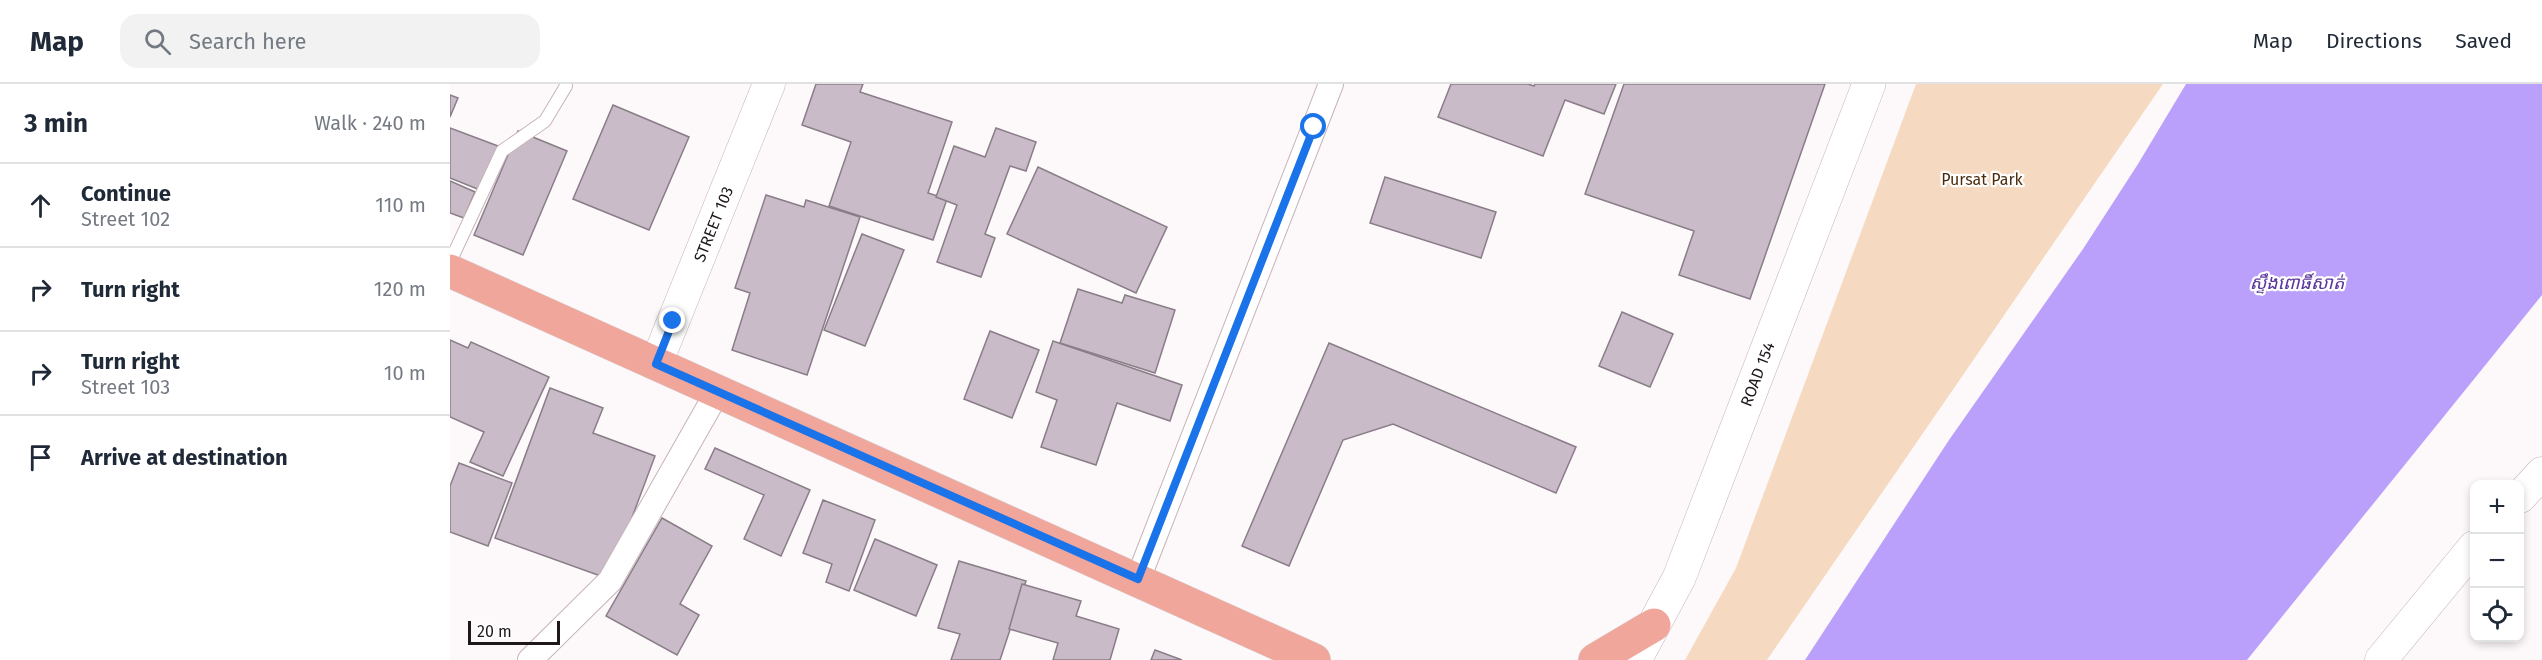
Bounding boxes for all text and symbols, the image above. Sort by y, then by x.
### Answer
search box [120,14,540,68]
text: Map [30,25,84,58]
icon: search [141,25,174,58]
text: Search here [189,28,307,55]
text: Map [2253,28,2293,54]
text: Directions [2326,28,2422,54]
text: Saved [2455,28,2512,54]
text: 3 min [24,108,88,139]
text: Walk · 240 m [314,111,426,135]
route start [1300,113,1326,139]
park label: Pursat Park [1941,170,2024,189]
text: Continue [81,180,171,207]
street label: STREET 103 [690,184,737,265]
icon: ahead [24,189,57,222]
text: 110 m [375,193,426,217]
text: Street 102 [81,207,170,231]
water label: ស្ទឹងពោធិ៍សាត់ [2250,272,2346,294]
icon: right [24,273,57,306]
text: Turn right [81,276,180,303]
text: 120 m [374,277,426,301]
route end [659,307,685,333]
street label: ROAD 154 [1736,339,1779,409]
text: Turn right [81,348,180,375]
icon: right [24,357,57,390]
text: 10 m [384,361,426,385]
text: Street 103 [81,375,170,399]
icon: arrive [24,441,57,474]
text: Arrive at destination [81,444,288,471]
map controls [2470,480,2524,642]
button: + [2470,480,2524,534]
button: − [2470,534,2524,588]
button: locate [2470,588,2524,642]
scale bar [468,618,560,646]
text: 20 m [477,622,512,641]

